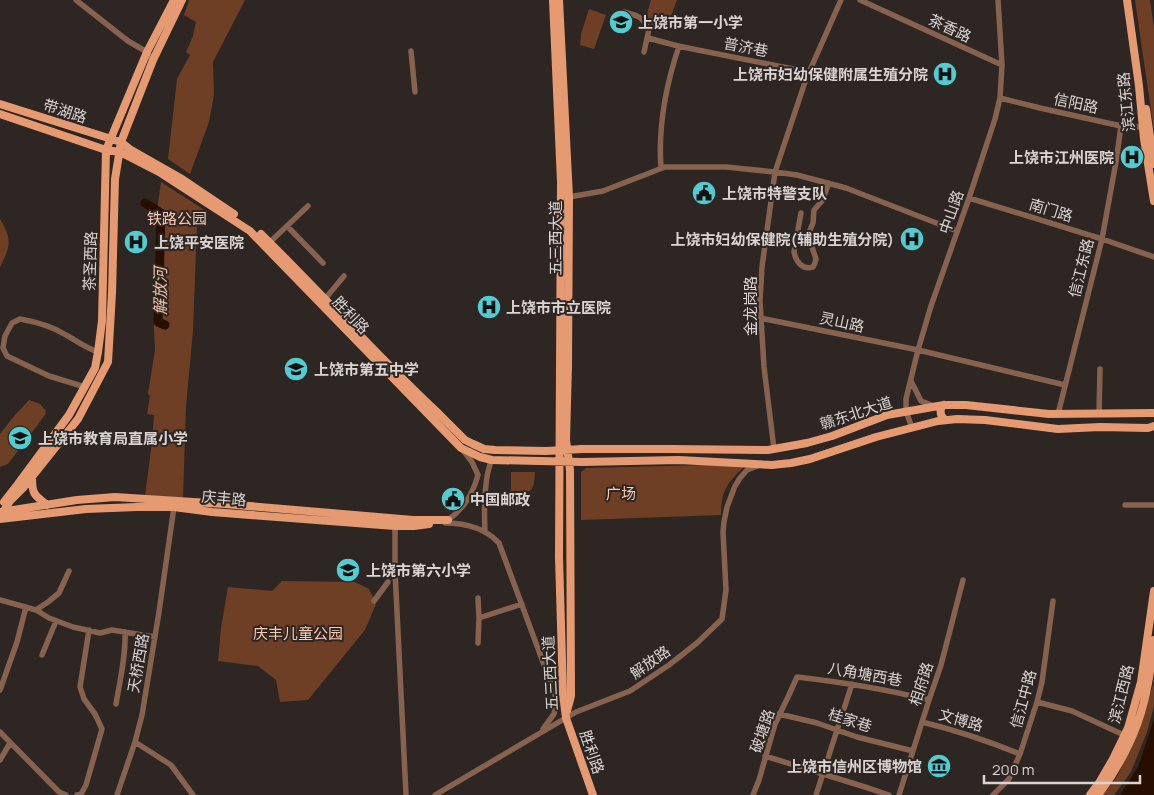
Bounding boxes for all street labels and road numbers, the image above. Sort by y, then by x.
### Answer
street label: 茶香路 [925,9,975,47]
street label: 普济巷 [722,32,770,62]
street label: 滨江东路 [1112,71,1140,133]
street label: 信阳路 [1052,88,1100,118]
street label: 带湖路 [40,94,90,128]
street label: 中山路 [934,187,968,237]
street label: 南门路 [1026,193,1076,227]
street label: 五三西大道 [545,200,566,276]
street label: 茶圣西路 [78,231,102,291]
street label: 信江东路 [1064,236,1098,300]
street label: 金龙岗路 [740,276,761,336]
street label: 胜利路 [328,292,374,338]
street label: 灵山路 [818,307,866,337]
street label: 赣东北大道 [817,391,895,435]
street label: 庆丰路 [201,486,247,510]
street label: 天桥西路 [122,632,154,694]
street label: 五三西大道 [538,635,562,711]
street label: 解放路 [626,640,674,684]
street label: 八角塘西巷 [826,657,904,691]
street label: 相府路 [904,659,938,709]
street label: 滨江西路 [1104,662,1138,726]
street label: 信江中路 [1005,667,1041,731]
street label: 桂家巷 [825,703,875,737]
street label: 文博路 [936,704,986,736]
street label: 破塘路 [745,706,779,756]
street label: 胜利路 [575,727,609,777]

